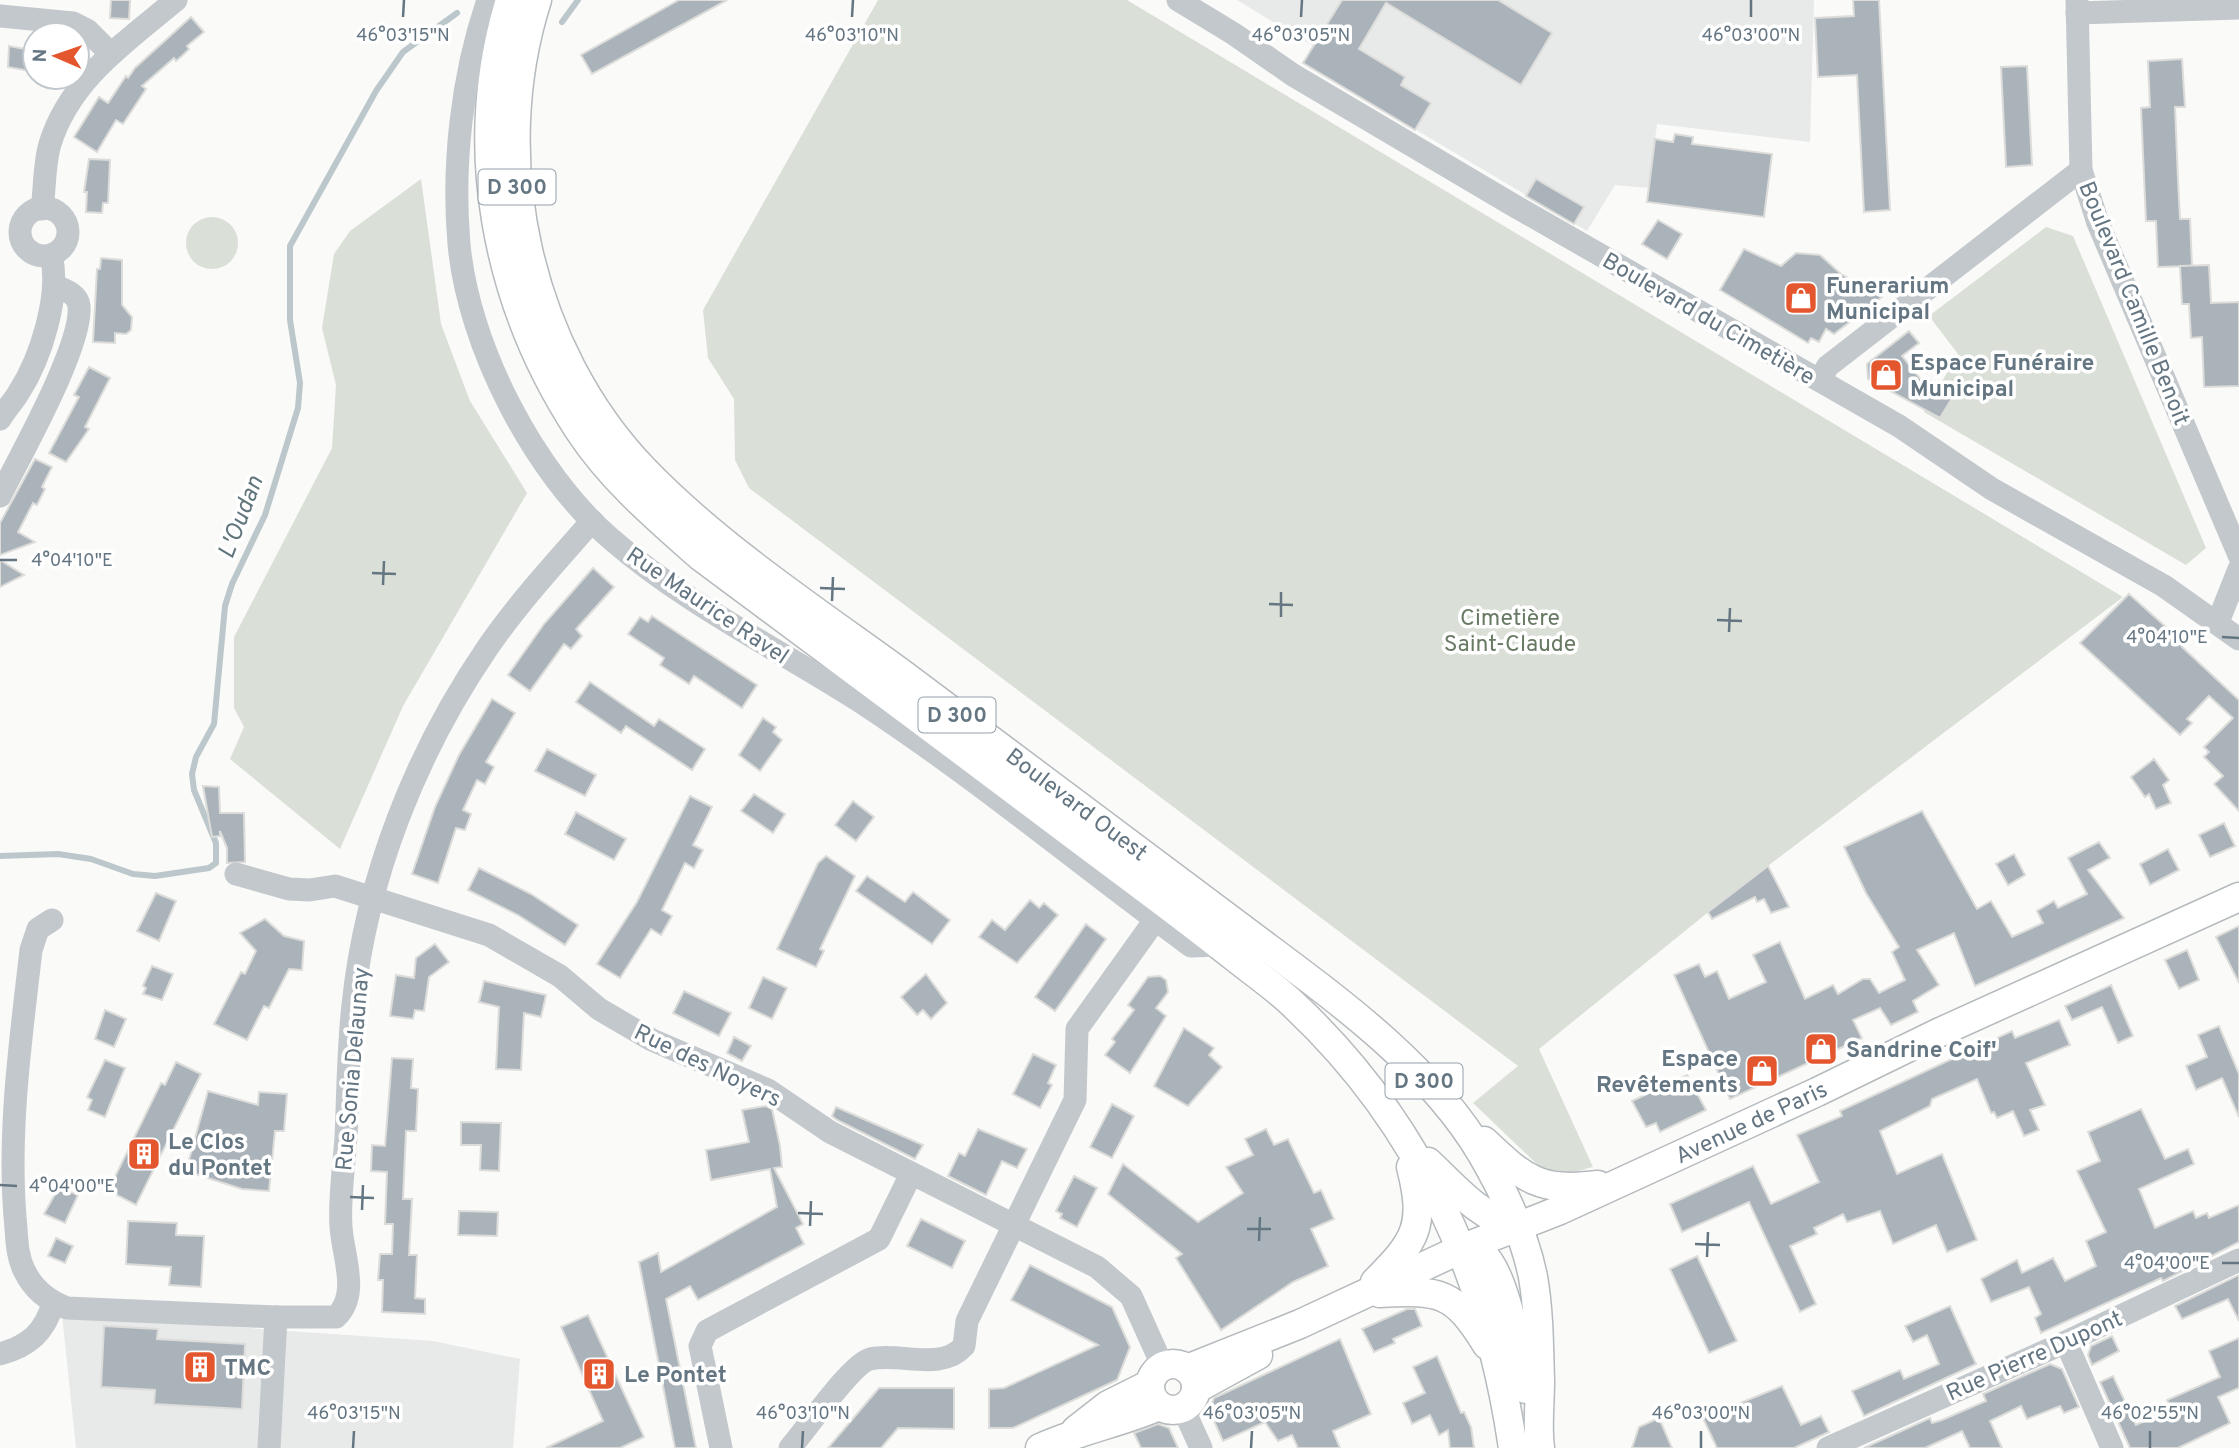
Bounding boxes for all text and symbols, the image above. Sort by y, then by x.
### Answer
north arrow [21,21,91,91]
text: 46°03'15"N [356,25,450,48]
text: 46°03'10"N [805,25,899,48]
text: 46°03'05"N [1252,25,1350,48]
text: 46°03'00"N [1702,25,1800,48]
text: N [29,48,53,63]
road number: D 300 [478,170,556,204]
street label: Boulevard Camille Benoit [2070,178,2195,430]
street label: Boulevard du Cimetière [1596,247,1819,393]
place label: Funerarium Municipal [1826,273,1949,328]
shop icon: Funerarium Municipal [1782,279,1820,317]
place label: Espace Funéraire Municipal [1910,350,2094,405]
shop icon: Espace Funéraire Municipal [1867,356,1905,394]
water label: L'Oudan [212,472,271,563]
street label: Rue Maurice Ravel [620,542,793,672]
text: 4°04'10"E [31,550,113,573]
park label: Cimetière Saint-Claude [1444,605,1576,660]
text: 4°04'10"E [2126,627,2208,650]
road number: D 300 [918,698,996,732]
street label: Boulevard Ouest [999,743,1152,869]
street label: Rue Sonia Delaunay [331,966,378,1172]
street label: Rue des Noyers [629,1019,785,1115]
shop icon: Sandrine Coif' [1802,1030,1840,1068]
place label: Sandrine Coif' [1846,1037,1997,1066]
place label: Espace Revêtements [1596,1046,1738,1101]
shop icon: Espace Revêtements [1743,1052,1781,1090]
road number: D 300 [1386,1064,1462,1098]
street label: Avenue de Paris [1671,1076,1833,1172]
place label: Le Clos du Pontet [168,1129,272,1184]
building icon: Le Clos du Pontet [125,1135,163,1173]
text: 4°04'00"E [29,1176,115,1199]
text: 4°04'00"E [2124,1253,2210,1276]
street label: Rue Pierre Dupont [1942,1305,2128,1409]
building icon: TMC [181,1348,219,1386]
place label: TMC [224,1355,271,1384]
building icon: Le Pontet [580,1355,618,1393]
place label: Le Pontet [624,1362,727,1391]
text: 46°03'15"N [307,1403,401,1426]
text: 46°03'10"N [756,1403,850,1426]
text: 46°03'05"N [1203,1403,1301,1426]
text: 46°03'00"N [1652,1403,1750,1426]
text: 46°02'55"N [2101,1403,2199,1426]

